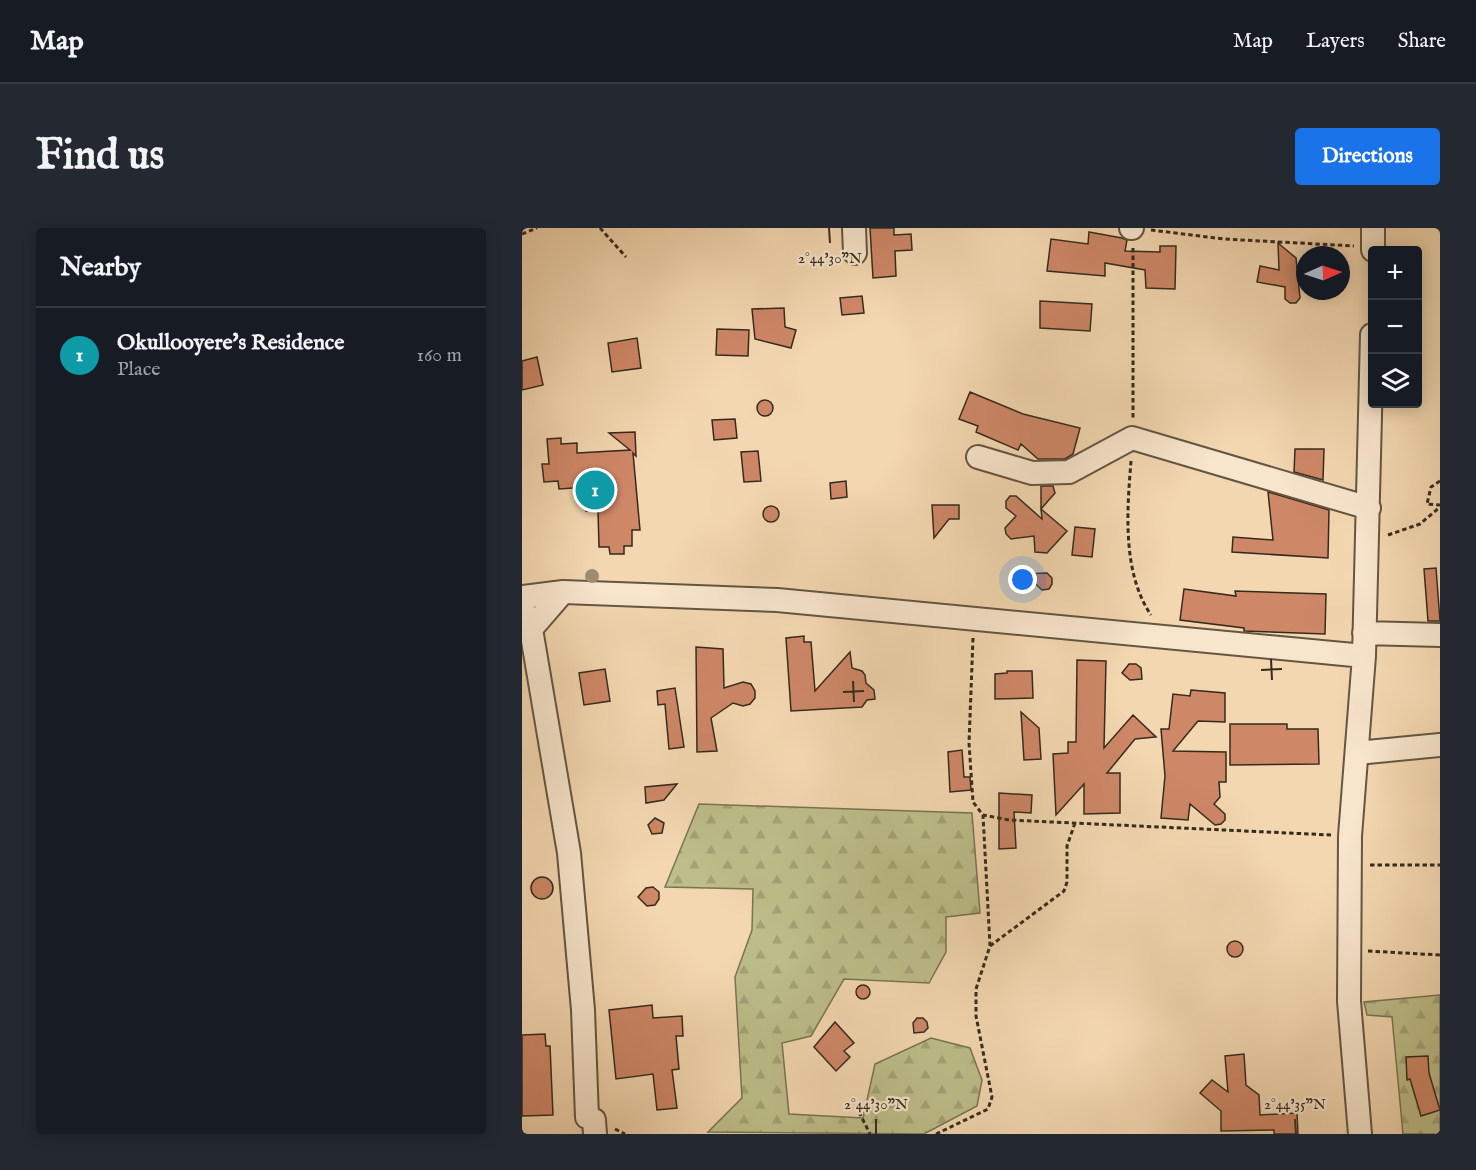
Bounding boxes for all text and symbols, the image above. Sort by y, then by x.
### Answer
text: Map [30,24,84,59]
text: Map [1233,28,1273,55]
text: Layers [1306,28,1365,55]
text: Share [1398,28,1446,55]
button: Directions [1295,128,1440,185]
text: Find us [36,130,164,183]
north arrow [1296,246,1350,300]
map controls [1368,246,1422,408]
button: + [1368,246,1422,300]
text: 2°44'30"N [798,249,862,268]
text: Nearby [60,251,141,284]
button: − [1368,300,1422,354]
text: Okullooyere's Residence [117,329,344,357]
text: 1 [76,343,83,368]
text: 160 m [416,343,462,368]
button: layers [1368,354,1422,408]
text: Place [117,357,160,382]
pin: 1 [576,468,614,512]
your location [1008,565,1037,594]
text: 2°44'30"N [844,1095,908,1114]
text: 2°44'35"N [1264,1095,1326,1114]

